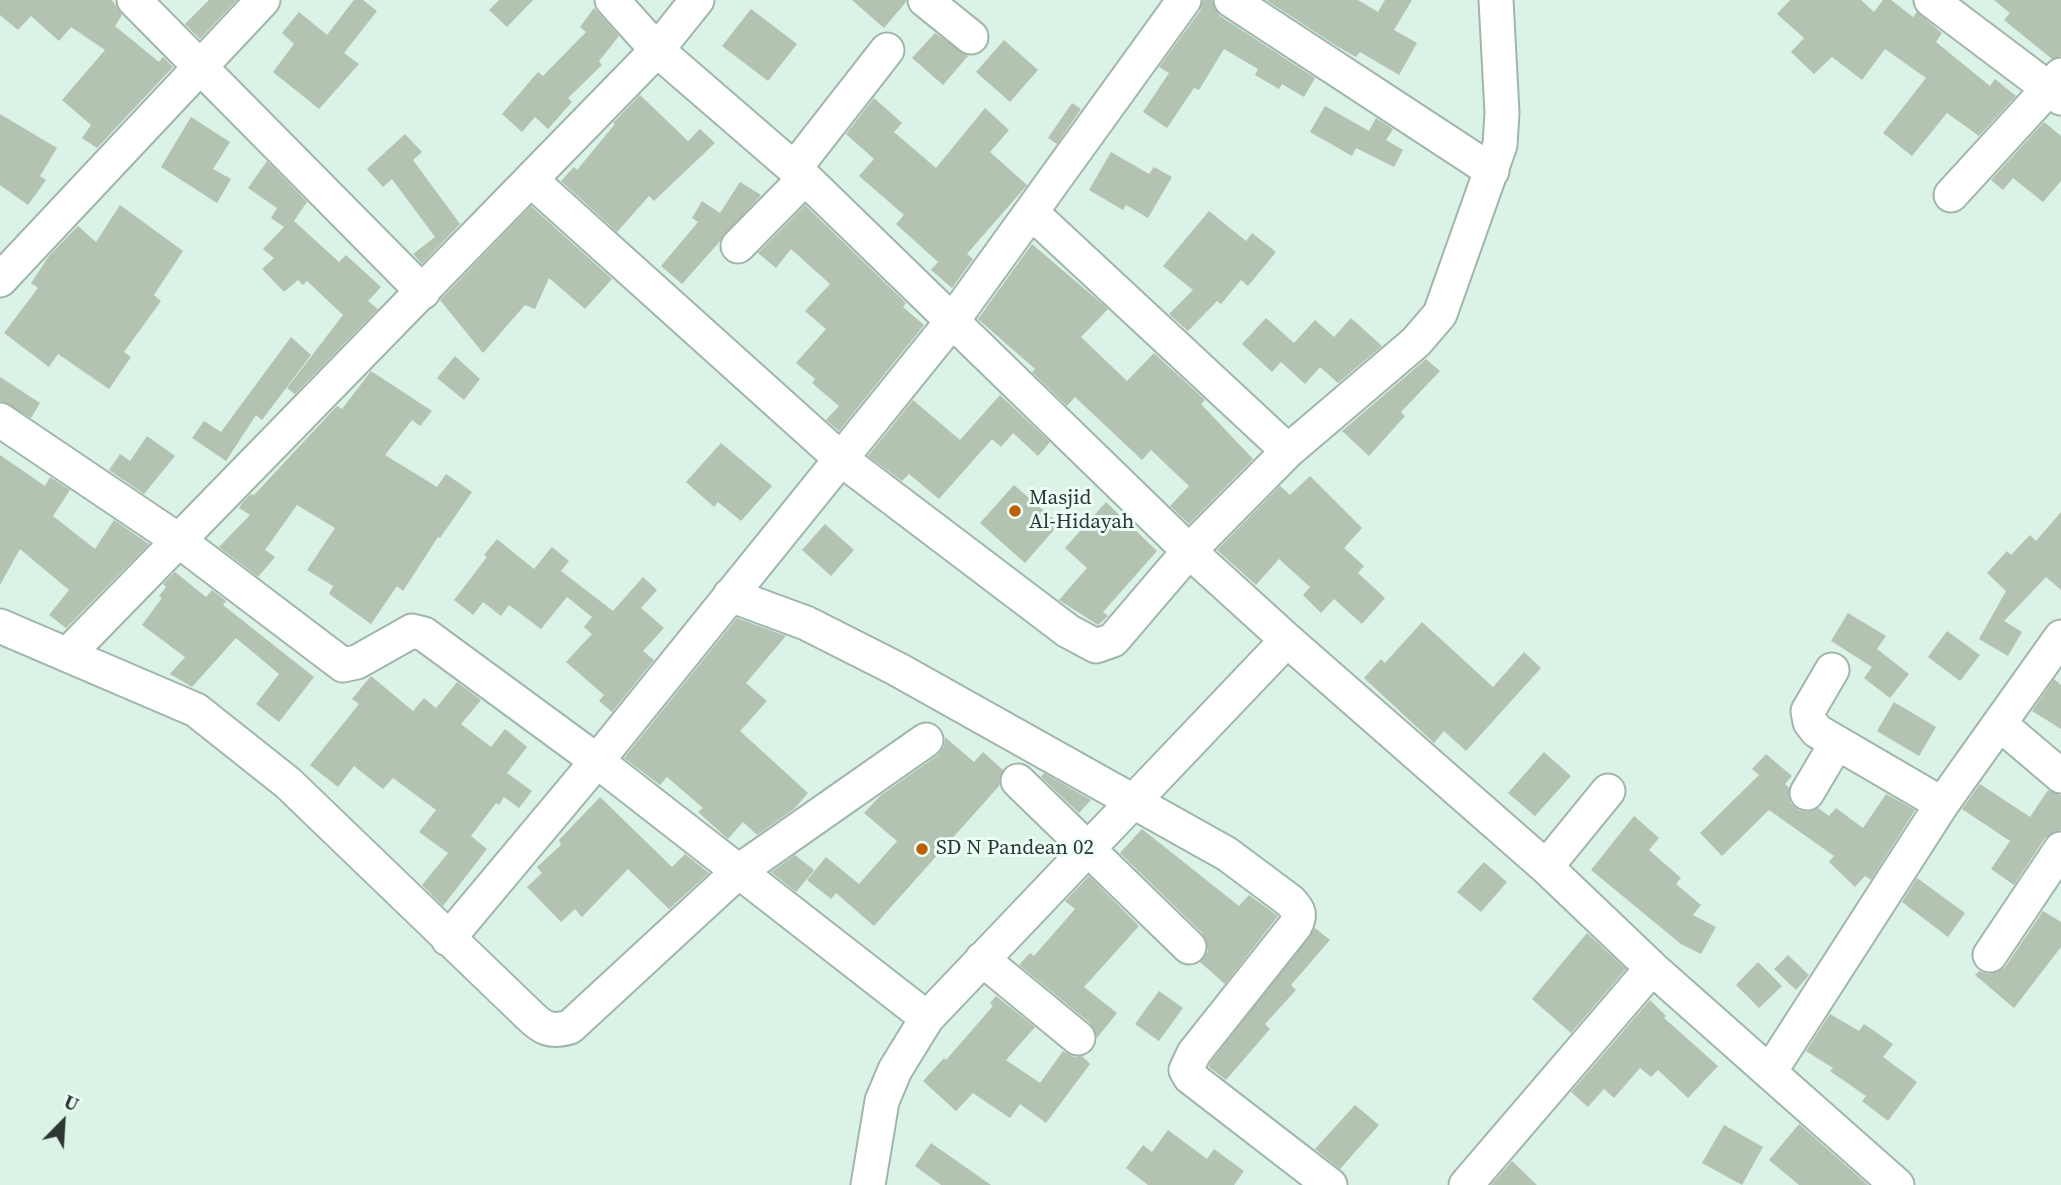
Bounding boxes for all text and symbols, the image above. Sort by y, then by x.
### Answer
place label: Masjid Al-Hidayah [1029,486,1134,536]
marker: Masjid Al-Hidayah [1007,503,1023,519]
place label: SD N Pandean 02 [936,836,1094,862]
marker: SD N Pandean 02 [914,841,930,857]
north arrow [28,1087,98,1157]
text: U [60,1088,83,1118]

